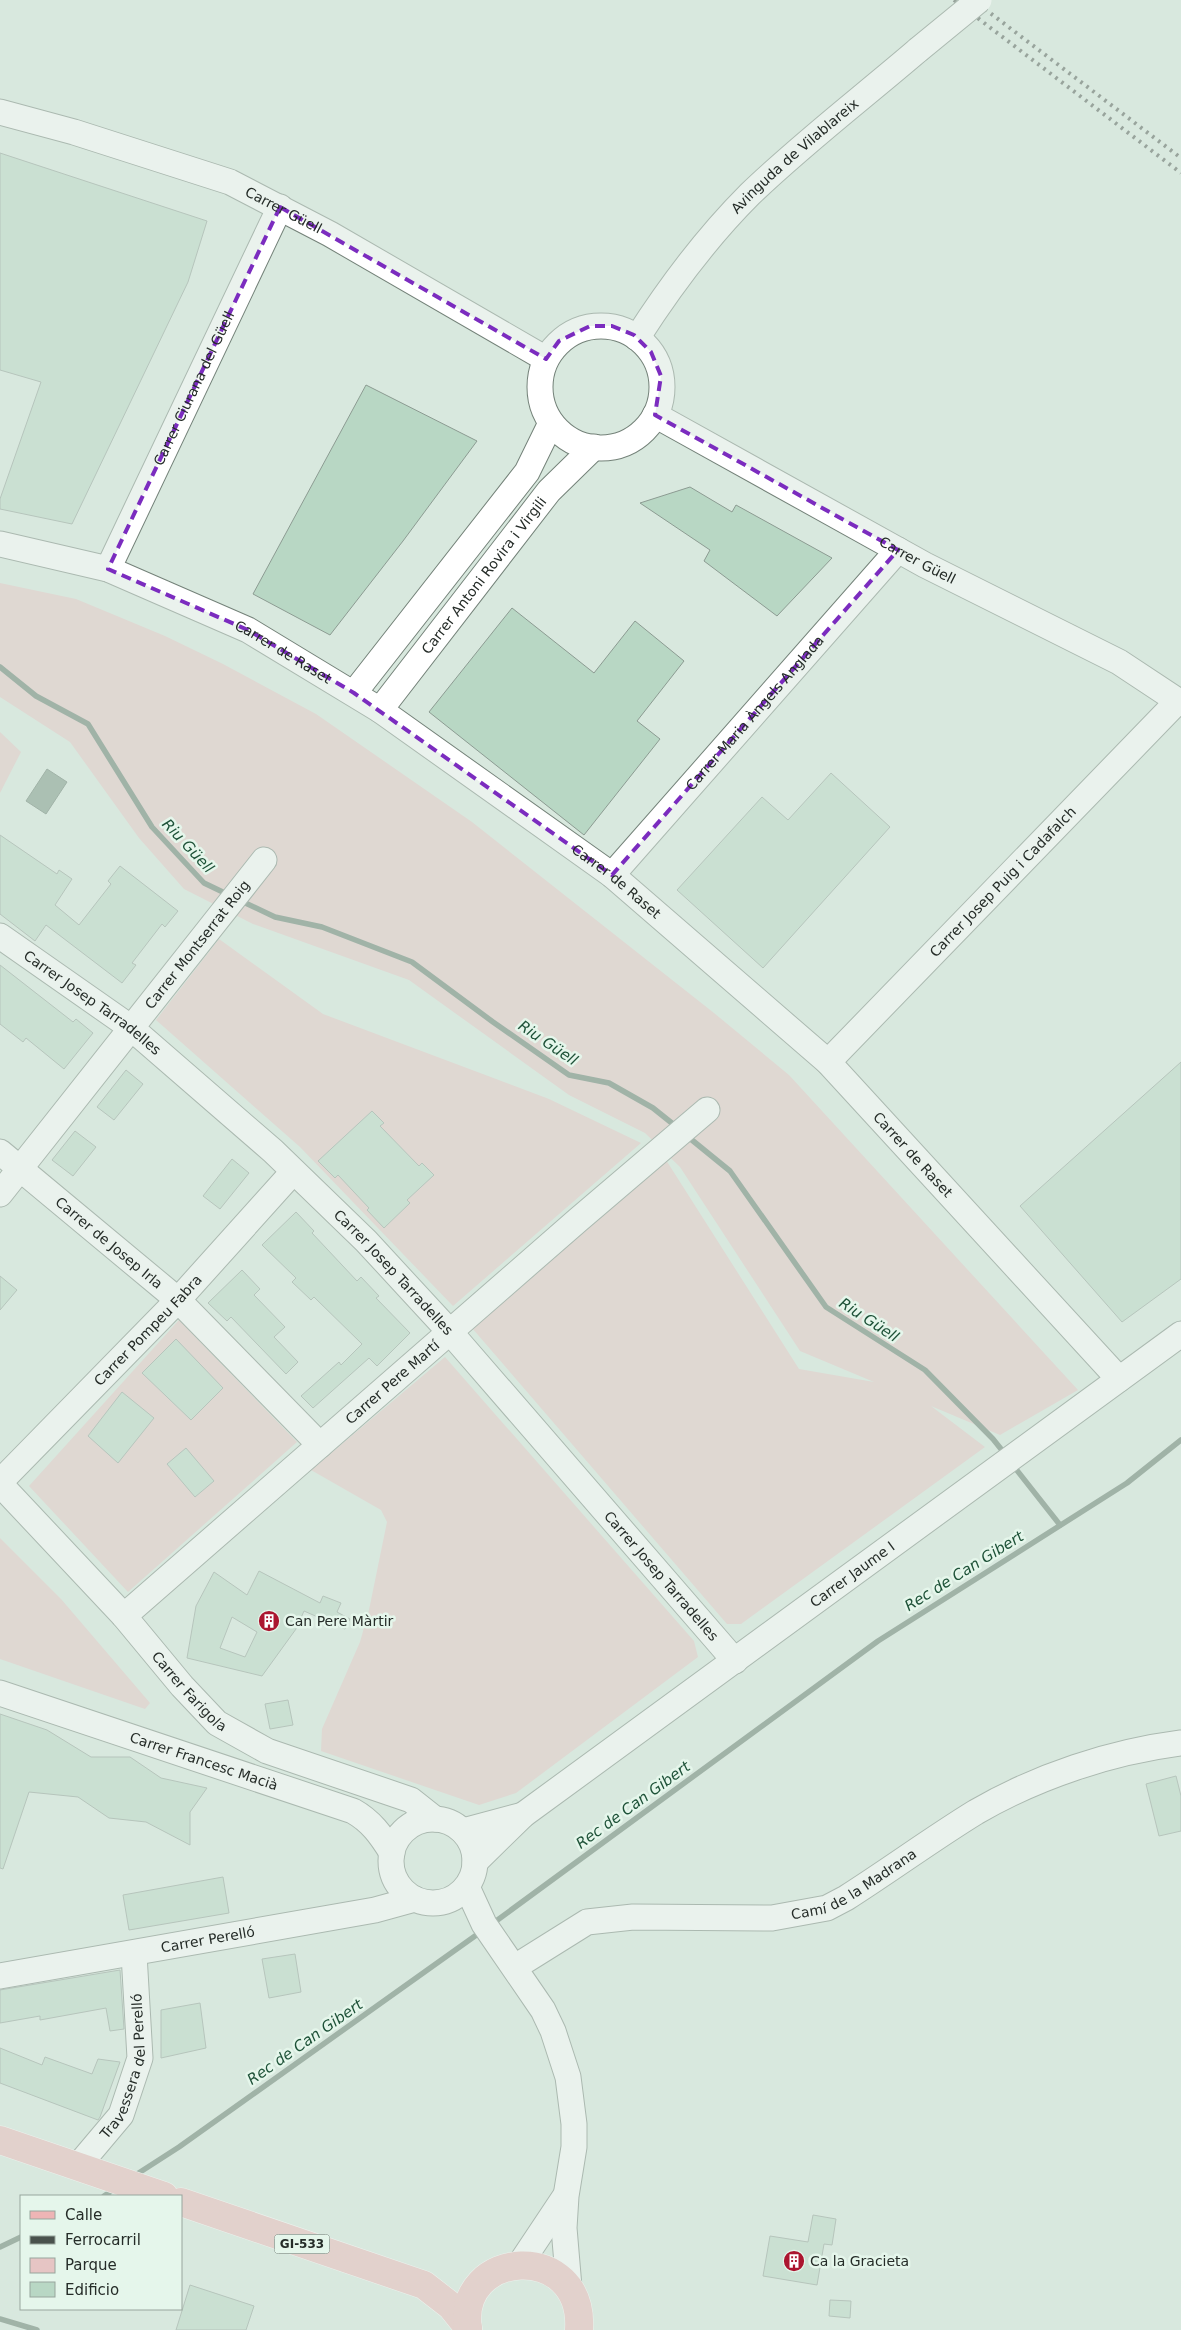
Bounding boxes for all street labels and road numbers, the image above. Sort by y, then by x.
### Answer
street label: Avinguda de Vilablareix [728,95,861,217]
street label: Carrer Güell [243,183,325,236]
street label: Carrer Ciurana del Güell [150,309,237,468]
street label: Carrer Antoni Rovira i Virgili [418,494,550,657]
street label: Carrer Güell [877,533,958,587]
street label: Carrer de Raset [233,617,335,687]
street label: Carrer Maria Àngels Anglada [682,632,827,793]
street label: Carrer Josep Puig i Cadafalch [926,803,1079,960]
street label: Carrer de Raset [569,841,665,922]
street label: Carrer Montserrat Roig [141,877,253,1012]
street label: Carrer Josep Tarradelles [21,947,164,1058]
street label: Carrer de Raset [870,1109,956,1201]
street label: Carrer de Josep Irla [52,1194,166,1292]
street label: Carrer Josep Tarradelles [331,1206,456,1338]
street label: Carrer Pompeu Fabra [91,1271,205,1389]
street label: Carrer Pere Martí [342,1336,443,1427]
street label: Carrer Josep Tarradelles [601,1508,722,1644]
street label: Carrer Jaume I [807,1538,898,1610]
street label: Carrer Farigola [149,1648,229,1735]
street label: Carrer Francesc Macià [128,1729,280,1793]
street label: Camí de la Madrana [790,1845,919,1922]
street label: Carrer Perelló [160,1923,256,1956]
street label: Travessera del Perelló [96,1993,148,2142]
road number: GI-533 [274,2234,330,2254]

